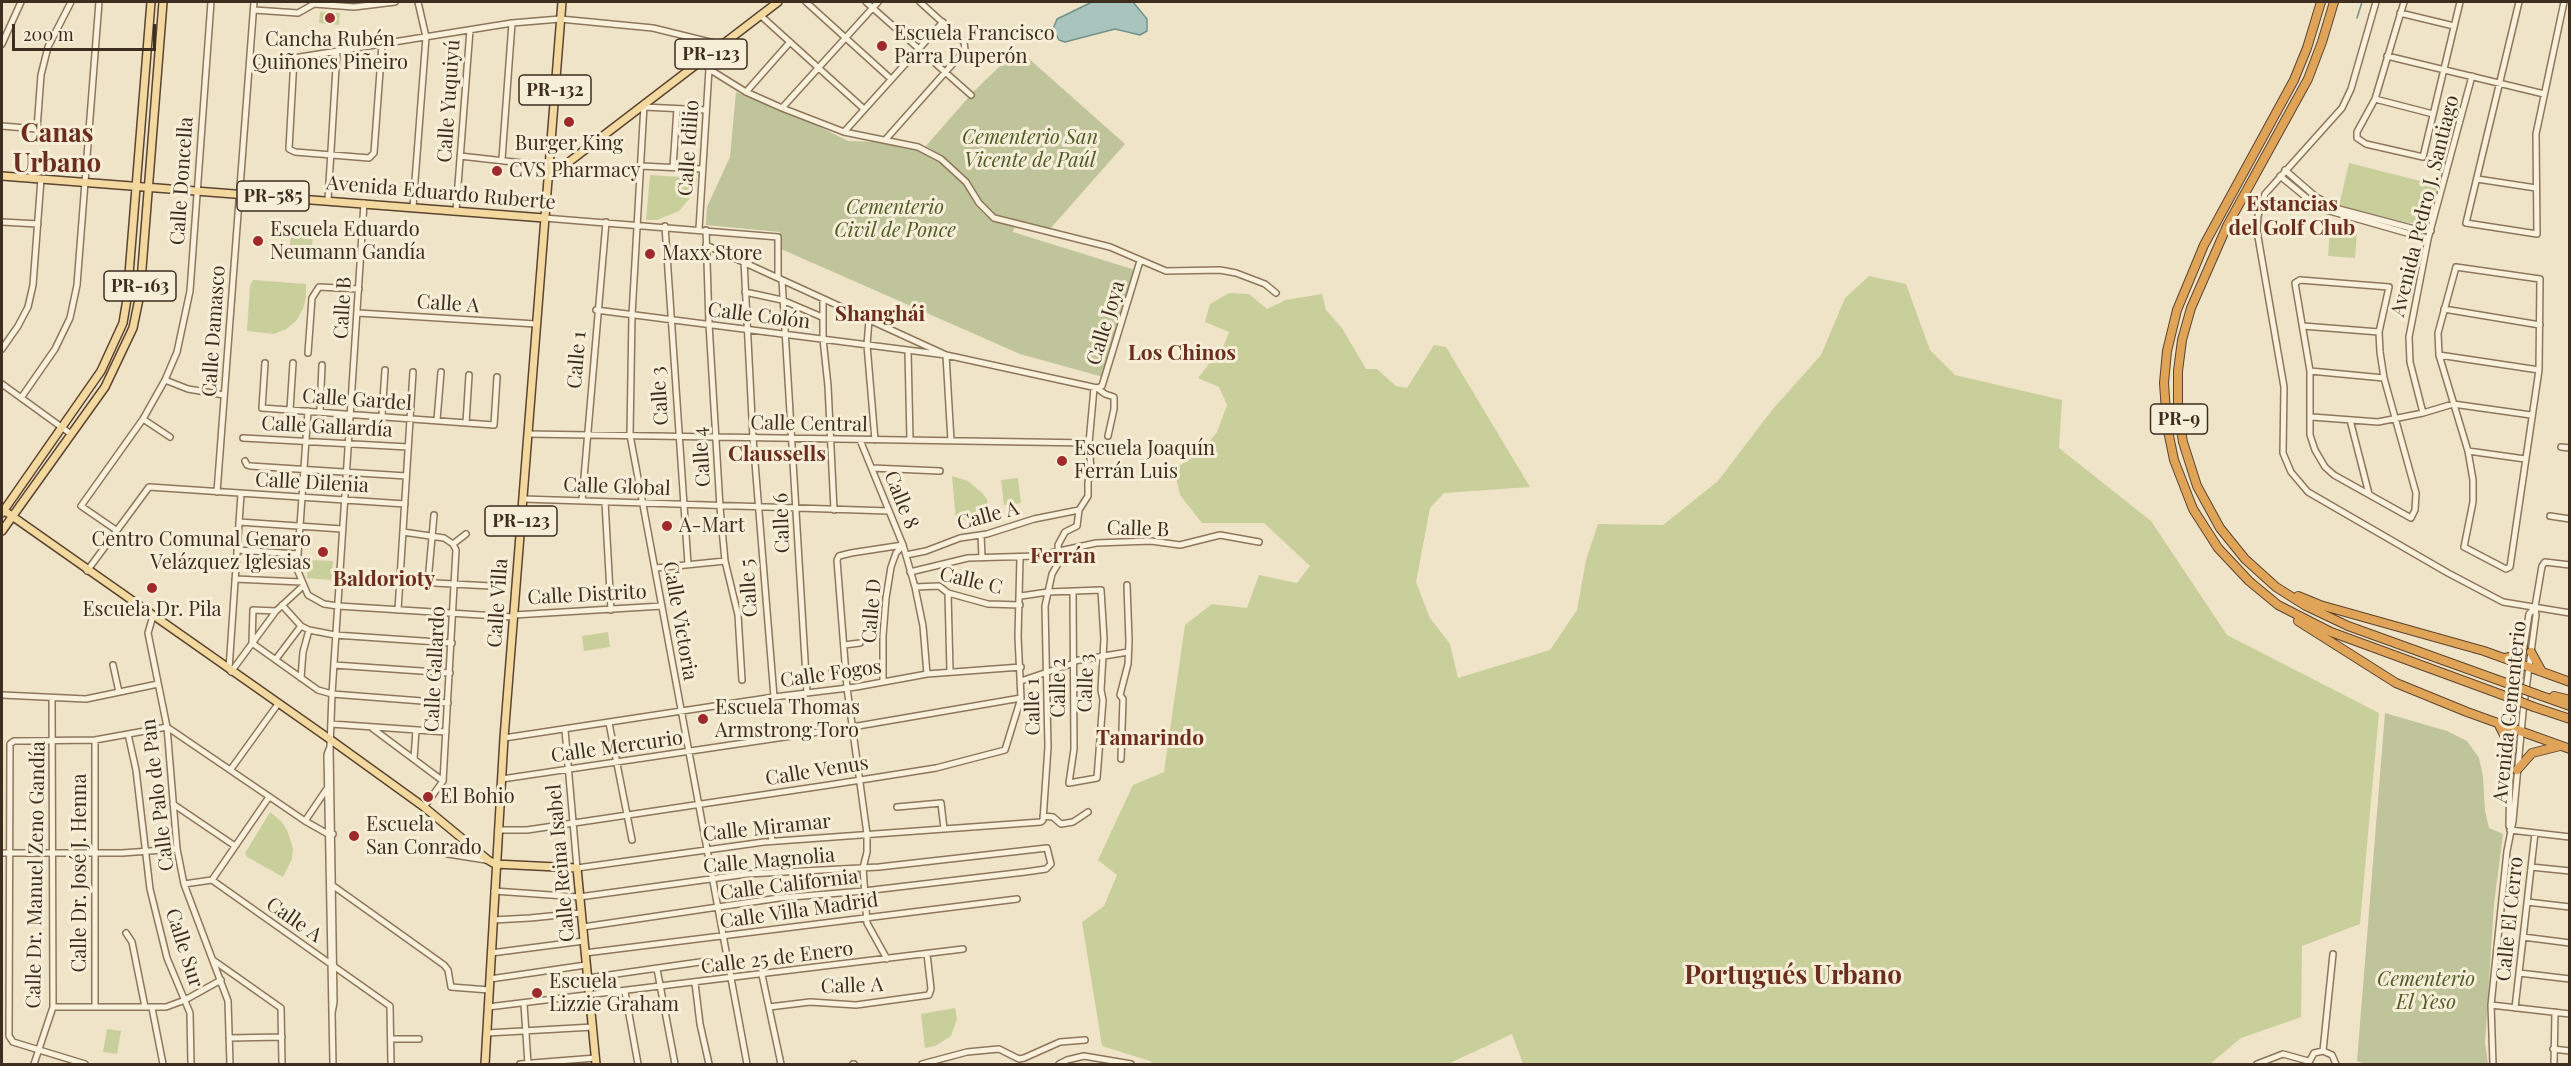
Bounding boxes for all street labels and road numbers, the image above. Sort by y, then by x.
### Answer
street label: Calle Yuquiyú [433,39,465,163]
road number: PR-123 [675,39,747,69]
road number: PR-132 [519,75,591,105]
street label: Avenida Pedro J. Santiago [2386,93,2464,319]
street label: Calle Idilio [674,99,704,197]
street label: Calle Doncella [166,116,198,246]
street label: Avenida Eduardo Ruberte [325,171,557,215]
road number: PR-585 [237,181,309,211]
street label: Calle Damasco [197,264,231,398]
road number: PR-163 [104,271,176,301]
street label: Calle B [329,276,357,340]
street label: Calle Joya [1082,278,1130,368]
street label: Calle A [416,290,480,318]
street label: Calle Colón [706,298,812,334]
street label: Calle 1 [563,330,591,390]
street label: Calle 3 [646,366,674,426]
street label: Calle Gardel [301,384,413,416]
road number: PR-9 [2150,404,2208,434]
street label: Calle Central [750,411,868,437]
street label: Calle Gallardía [261,412,393,442]
street label: Calle 4 [688,426,716,488]
street label: Calle 8 [879,467,923,533]
street label: Calle Dilenia [255,468,369,498]
street label: Calle Global [563,473,671,501]
street label: Calle 6 [769,492,795,554]
street label: Calle A [955,496,1021,536]
road number: PR-123 [485,506,557,536]
street label: Calle B [1106,516,1170,542]
street label: Calle Villa [483,558,513,648]
street label: Calle 5 [735,558,763,618]
street label: Calle Victoria [658,560,702,682]
street label: Calle C [937,562,1005,600]
street label: Calle D [857,578,887,644]
street label: Calle Distrito [527,580,647,610]
street label: Calle Gallardo [420,605,450,733]
street label: Avenida Cementerio [2488,620,2532,804]
street label: Calle 3 [1073,653,1099,713]
street label: Calle Fogos [779,655,883,693]
street label: Calle 2 [1047,658,1071,718]
street label: Calle 1 [1021,678,1045,736]
street label: Calle Palo de Pan [137,717,179,873]
street label: Calle Mercurio [550,726,684,768]
street label: Calle Dr. Manuel Zeno Gandía [22,741,50,1009]
street label: Calle Venus [764,751,870,791]
street label: Calle Dr. José J. Henna [68,774,92,972]
street label: Calle Reina Isabel [542,783,580,943]
street label: Calle Miramar [702,809,832,847]
street label: Calle Magnolia [702,843,836,879]
street label: Calle El Cerro [2492,855,2528,983]
street label: Calle California [718,865,860,905]
street label: Calle Villa Madrid [718,888,880,934]
street label: Calle A [261,892,327,948]
street label: Calle Sur [160,906,208,990]
street label: Calle 25 de Enero [699,937,855,979]
street label: Calle A [820,973,884,999]

